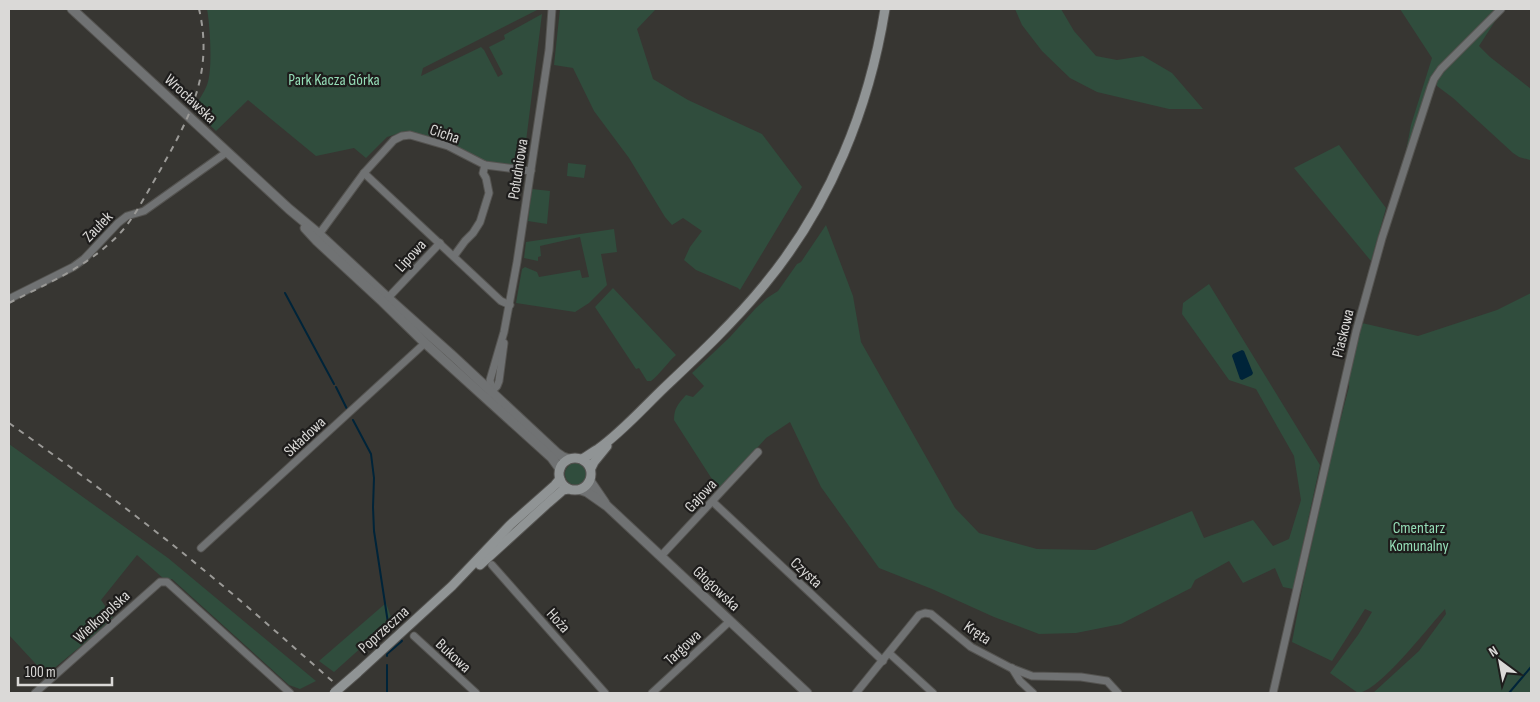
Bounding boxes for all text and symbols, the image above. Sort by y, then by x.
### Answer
street label: Wrocławska [160,70,220,128]
park label: Park Kacza Górka [288,71,380,90]
street label: Cicha [427,121,462,148]
street label: Południowa [504,138,533,201]
street label: Zaułek [79,208,117,246]
street label: Lipowa [392,236,431,276]
street label: Piaskowa [1328,307,1359,359]
street label: Składowa [280,413,330,461]
street label: Gajowa [681,475,721,517]
park label: Cmentarz Komunalny [1389,519,1449,556]
street label: Czysta [786,554,826,592]
street label: Głogowska [688,563,743,616]
street label: Wielkopolska [70,587,134,647]
street label: Poprzeczna [355,602,413,658]
street label: Hoża [542,605,574,637]
street label: Kręta [960,617,994,649]
street label: Targowa [661,626,705,670]
street label: Bukowa [431,635,475,677]
north arrow [1475,637,1525,687]
text: N [1486,642,1501,661]
scale bar [18,654,111,686]
text: 100 m [25,663,56,682]

